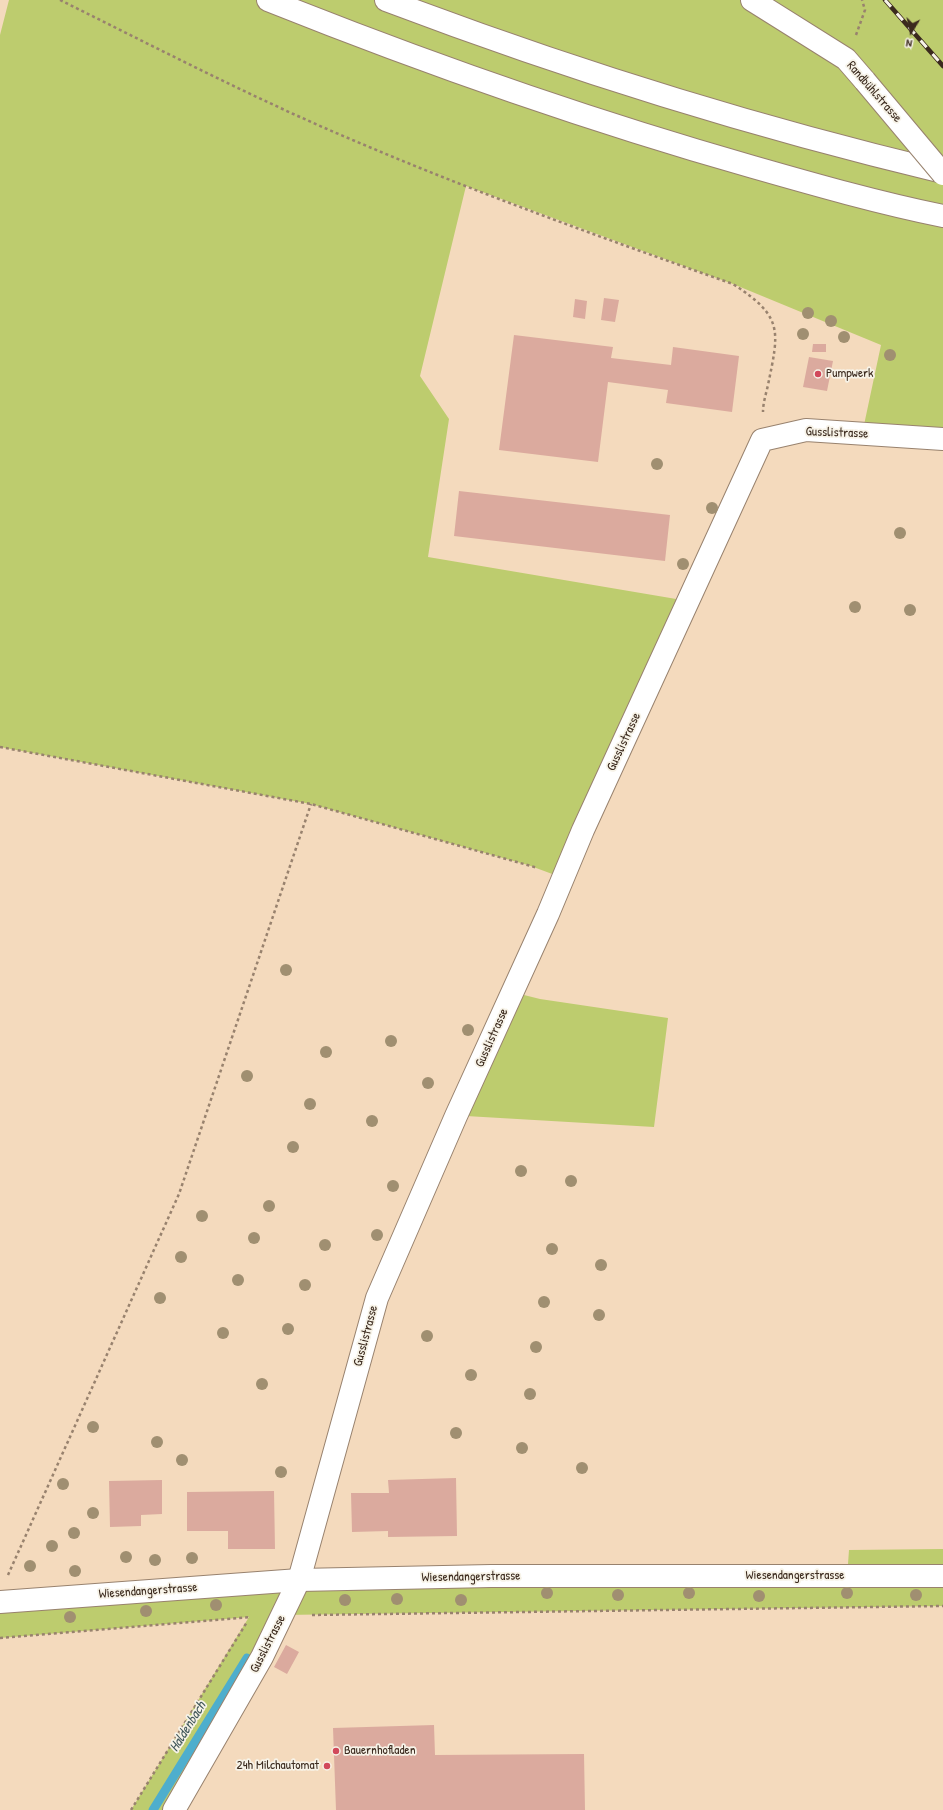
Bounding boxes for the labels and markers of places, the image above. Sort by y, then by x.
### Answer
place label: Pumpwerk [826,366,873,382]
marker: Pumpwerk [813,369,823,379]
place label: Bauernhofladen [344,1743,416,1759]
marker: Bauernhofladen [331,1746,341,1756]
place label: 24h Milchautomat [237,1758,319,1774]
marker: 24h Milchautomat [322,1761,332,1771]

